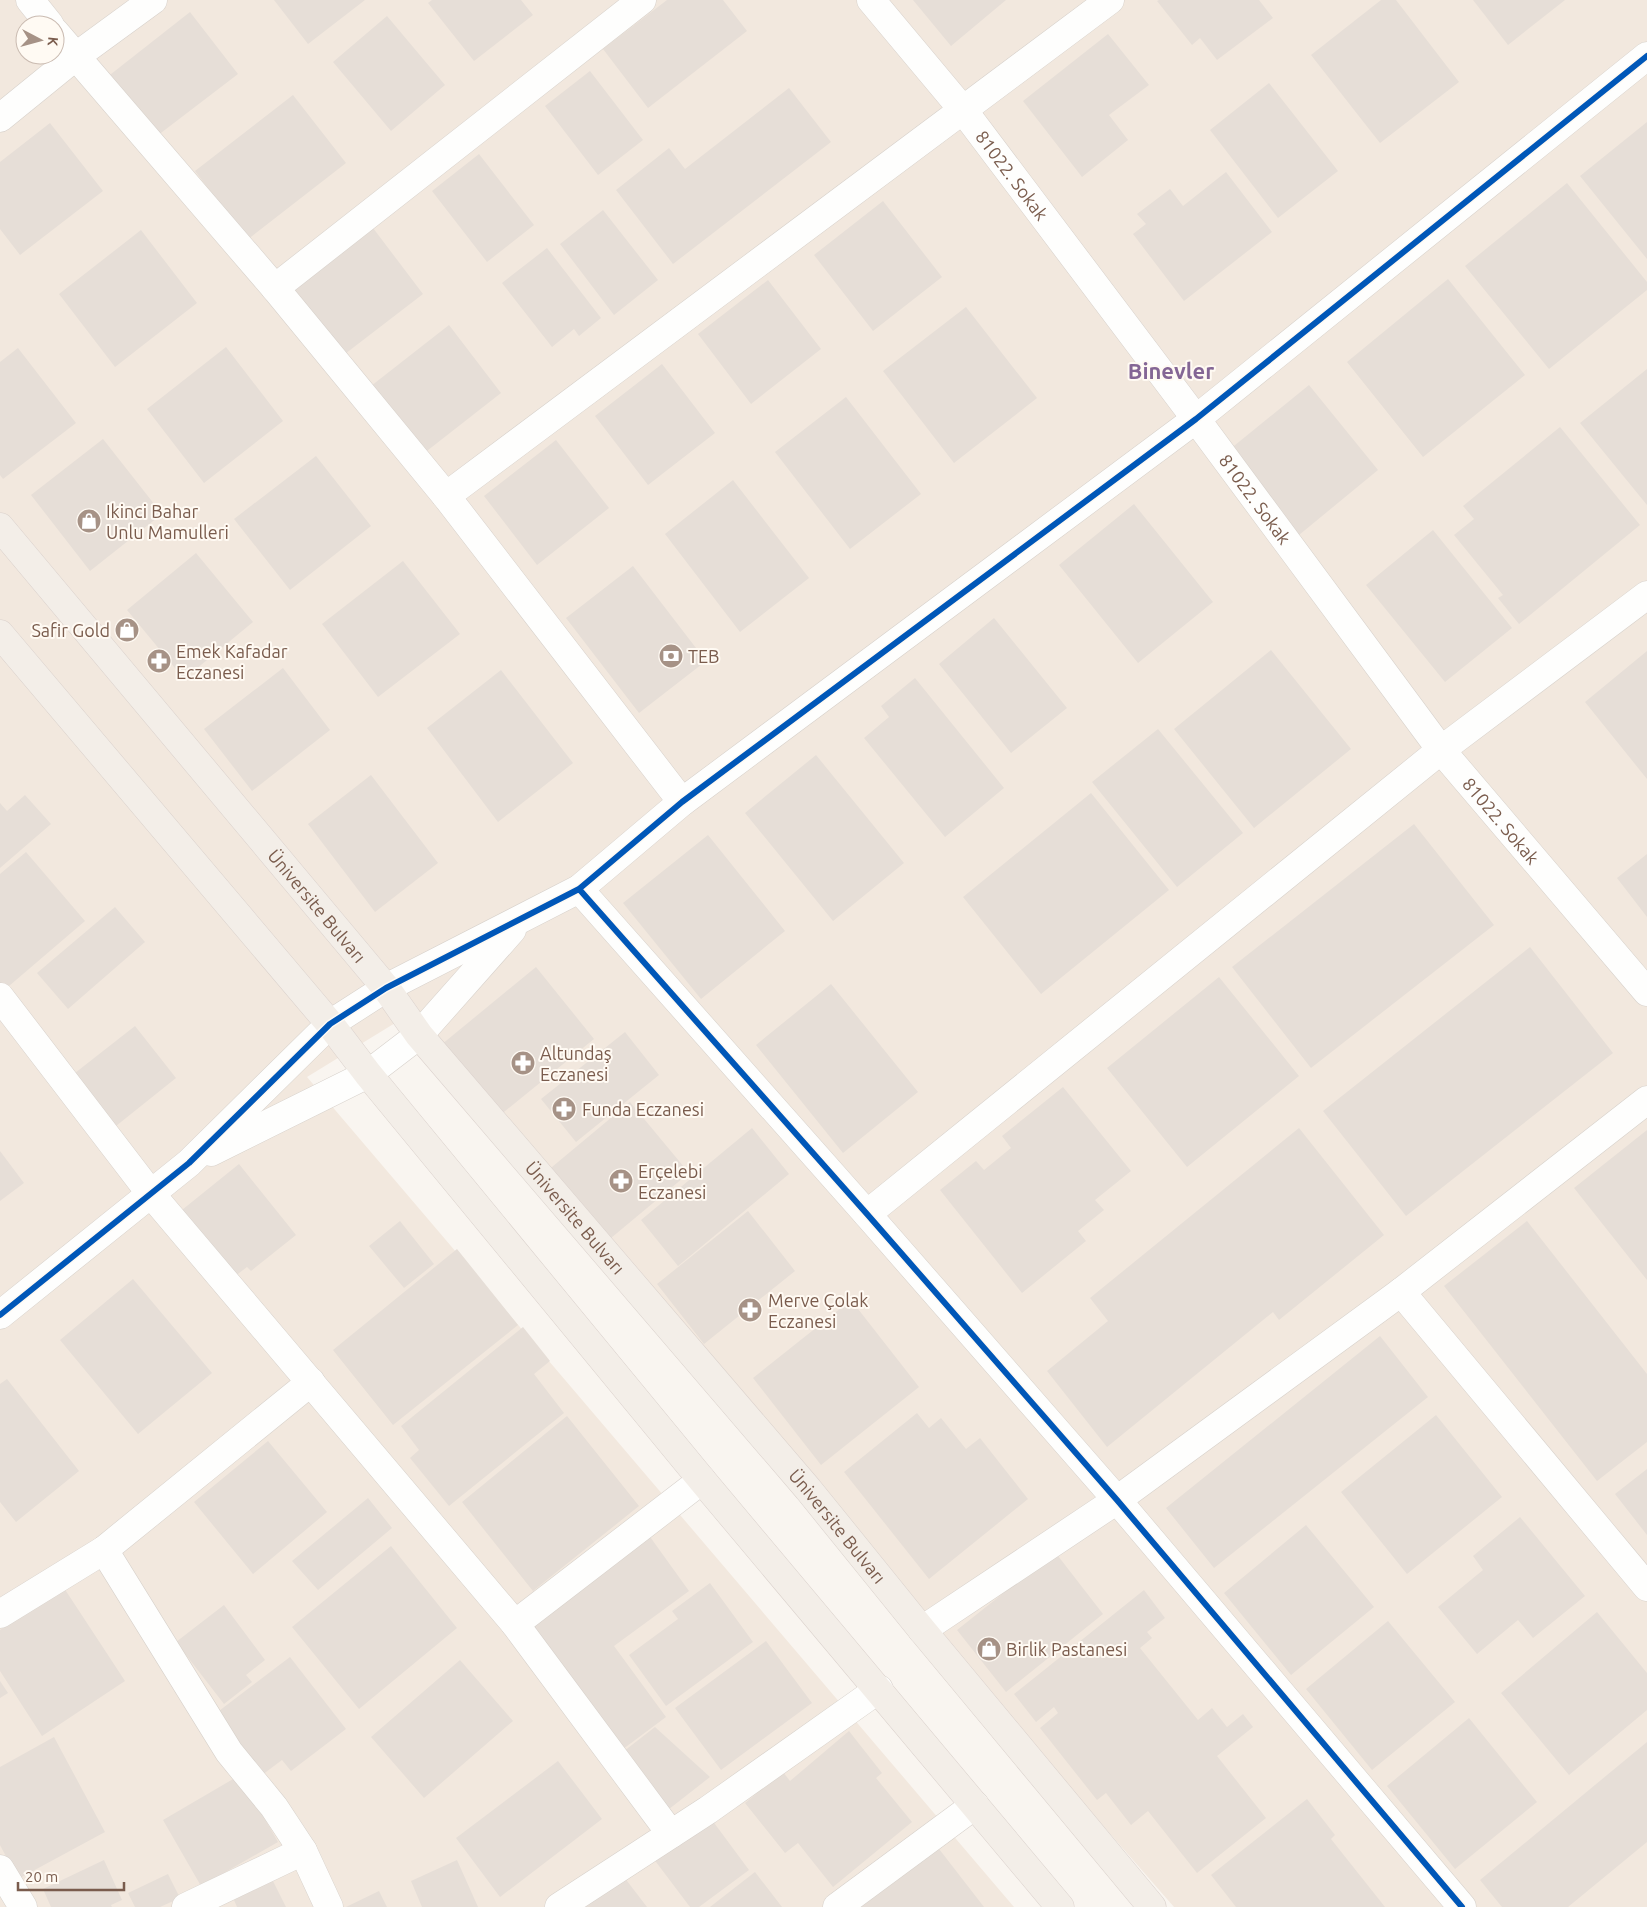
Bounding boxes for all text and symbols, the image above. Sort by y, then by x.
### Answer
north arrow [15,15,65,65]
text: K [44,36,61,48]
street label: 81022. Sokak [972,127,1052,224]
district label: Binevler [1128,358,1214,383]
street label: 81022. Sokak [1215,450,1295,548]
place label: Ikinci Bahar Unlu Mamulleri [106,501,229,542]
shop icon: Ikinci Bahar Unlu Mamulleri [76,508,102,534]
shop icon: Safir Gold [114,617,140,643]
place label: Safir Gold [31,620,110,640]
place label: Emek Kafadar Eczanesi [176,641,288,682]
bank icon: TEB [658,643,684,669]
place label: TEB [688,646,720,666]
pharmacy icon: Emek Kafadar Eczanesi [146,648,172,674]
street label: 81022. Sokak [1459,774,1543,868]
street label: Üniversite Bulvarı [264,845,370,966]
place label: Altundaş Eczanesi [540,1043,612,1084]
pharmacy icon: Altundaş Eczanesi [510,1050,536,1076]
pharmacy icon: Funda Eczanesi [551,1096,577,1122]
place label: Funda Eczanesi [582,1099,704,1119]
street label: Üniversite Bulvarı [522,1157,629,1278]
place label: Erçelebi Eczanesi [638,1161,706,1202]
pharmacy icon: Erçelebi Eczanesi [608,1168,634,1194]
place label: Merve Çolak Eczanesi [768,1290,868,1331]
pharmacy icon: Merve Çolak Eczanesi [737,1297,763,1323]
street label: Üniversite Bulvarı [785,1465,890,1587]
shop icon: Birlik Pastanesi [976,1636,1002,1662]
place label: Birlik Pastanesi [1006,1639,1127,1659]
scale bar [18,1860,124,1892]
text: 20 m [25,1868,58,1885]

